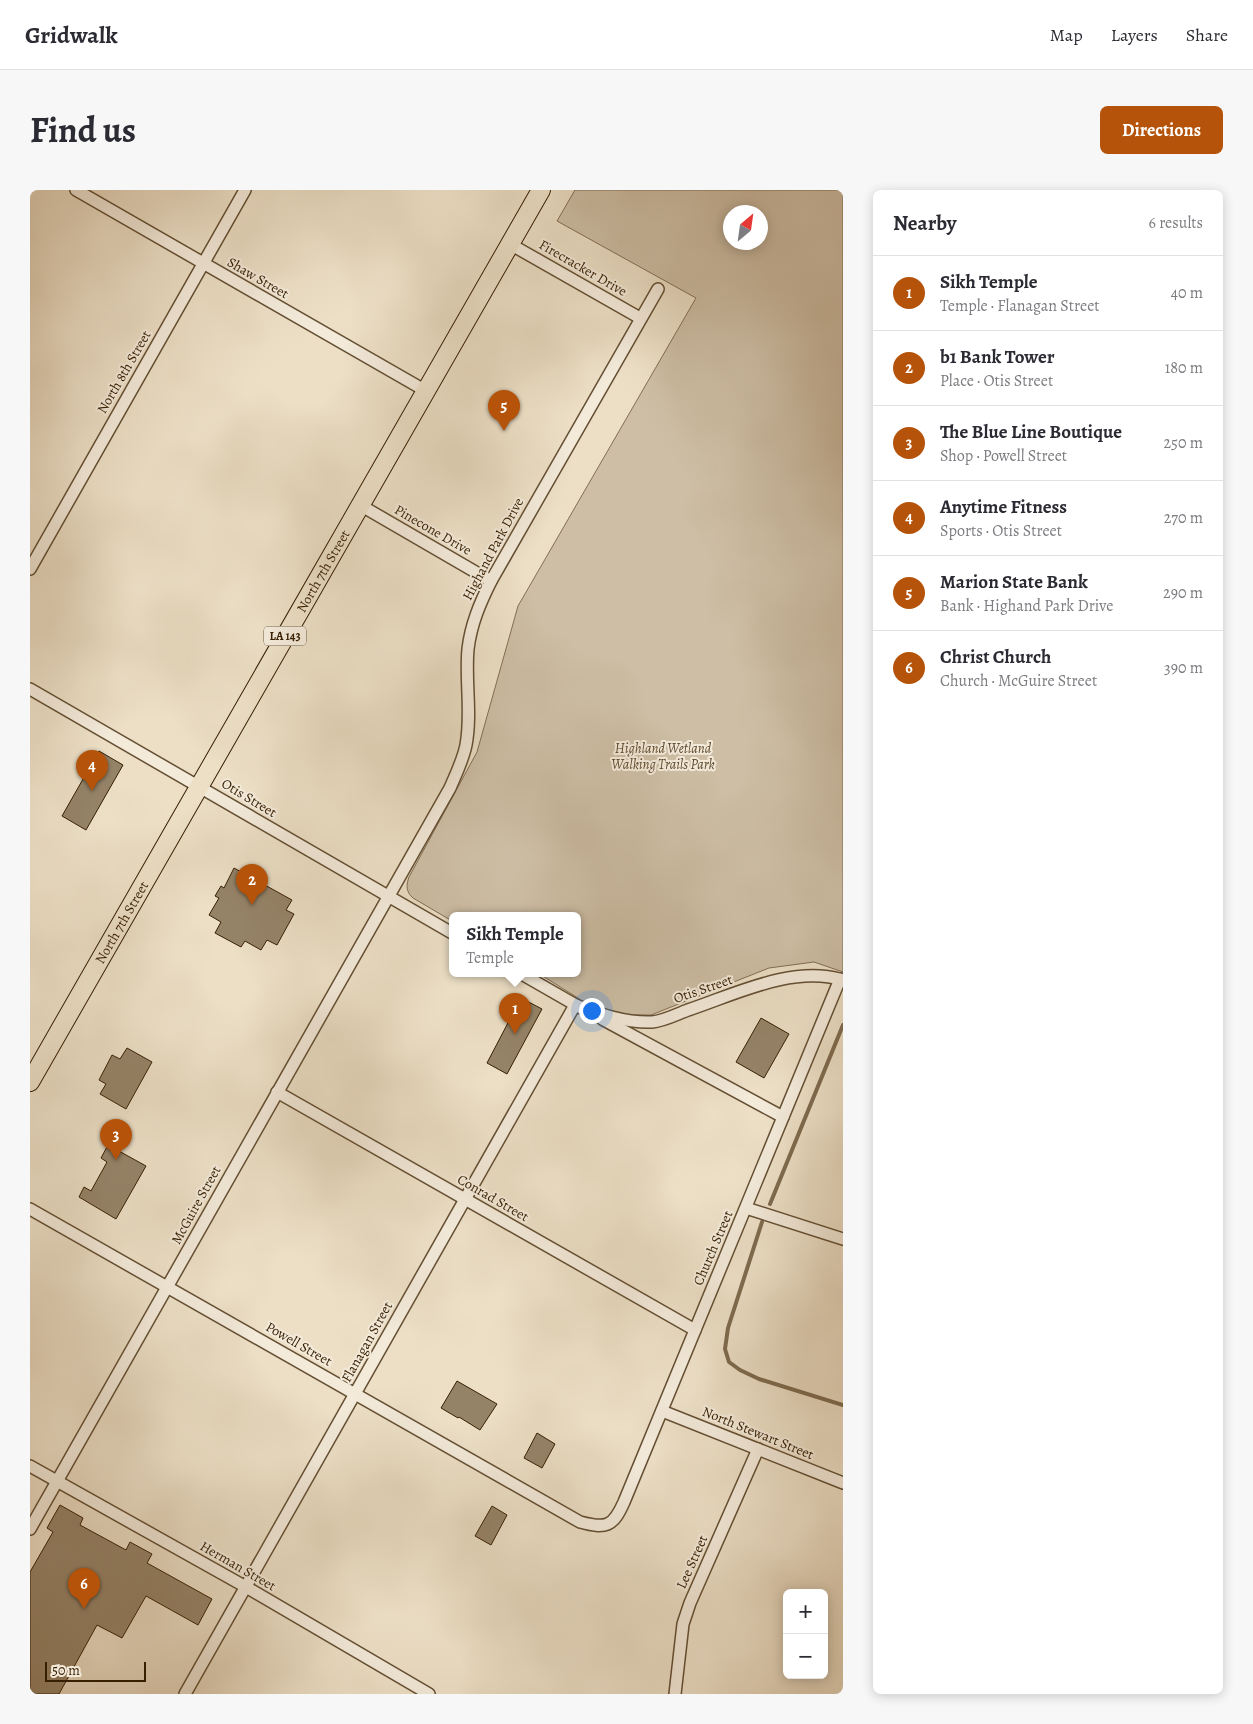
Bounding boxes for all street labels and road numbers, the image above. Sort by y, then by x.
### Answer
street label: Firecracker Drive [536,235,630,301]
street label: Shaw Street [224,253,293,303]
street label: North 8th Street [93,327,156,417]
street label: Highand Park Drive [458,494,528,604]
street label: Pinecone Drive [391,500,475,560]
street label: North 7th Street [292,526,354,616]
road number: LA 143 [264,626,306,646]
street label: Otis Street [218,774,280,822]
street label: North 7th Street [90,877,153,967]
street label: Otis Street [671,970,735,1008]
street label: McGuire Street [167,1162,226,1248]
street label: Conrad Street [454,1170,533,1226]
street label: Church Street [689,1207,737,1288]
street label: Flanagan Street [337,1298,397,1386]
street label: Powell Street [262,1317,336,1371]
street label: North Stewart Street [699,1402,817,1464]
street label: Lee Street [672,1532,712,1592]
street label: Herman Street [196,1537,280,1596]

